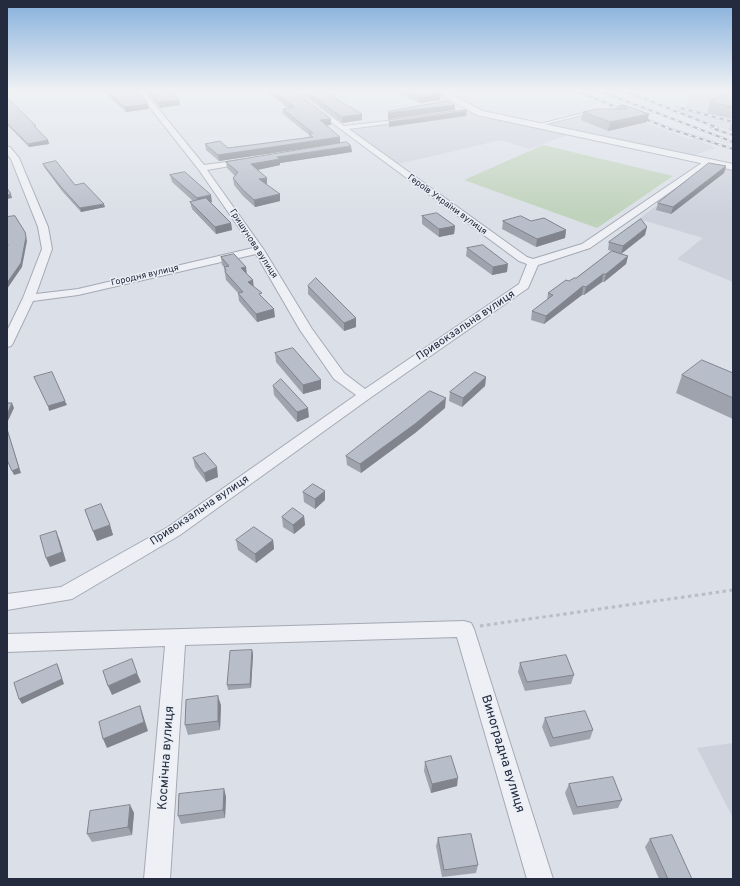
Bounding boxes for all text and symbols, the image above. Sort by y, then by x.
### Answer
street label: Героїв України вулиця [405,173,489,237]
street label: Гришунова вулиця [227,207,279,281]
street label: Городня вулиця [110,263,180,289]
street label: Привокзальна вулиця [414,288,518,364]
street label: Привокзальна вулиця [148,473,252,549]
street label: Виноградна вулиця [477,693,527,815]
street label: Космічна вулиця [156,705,178,811]

